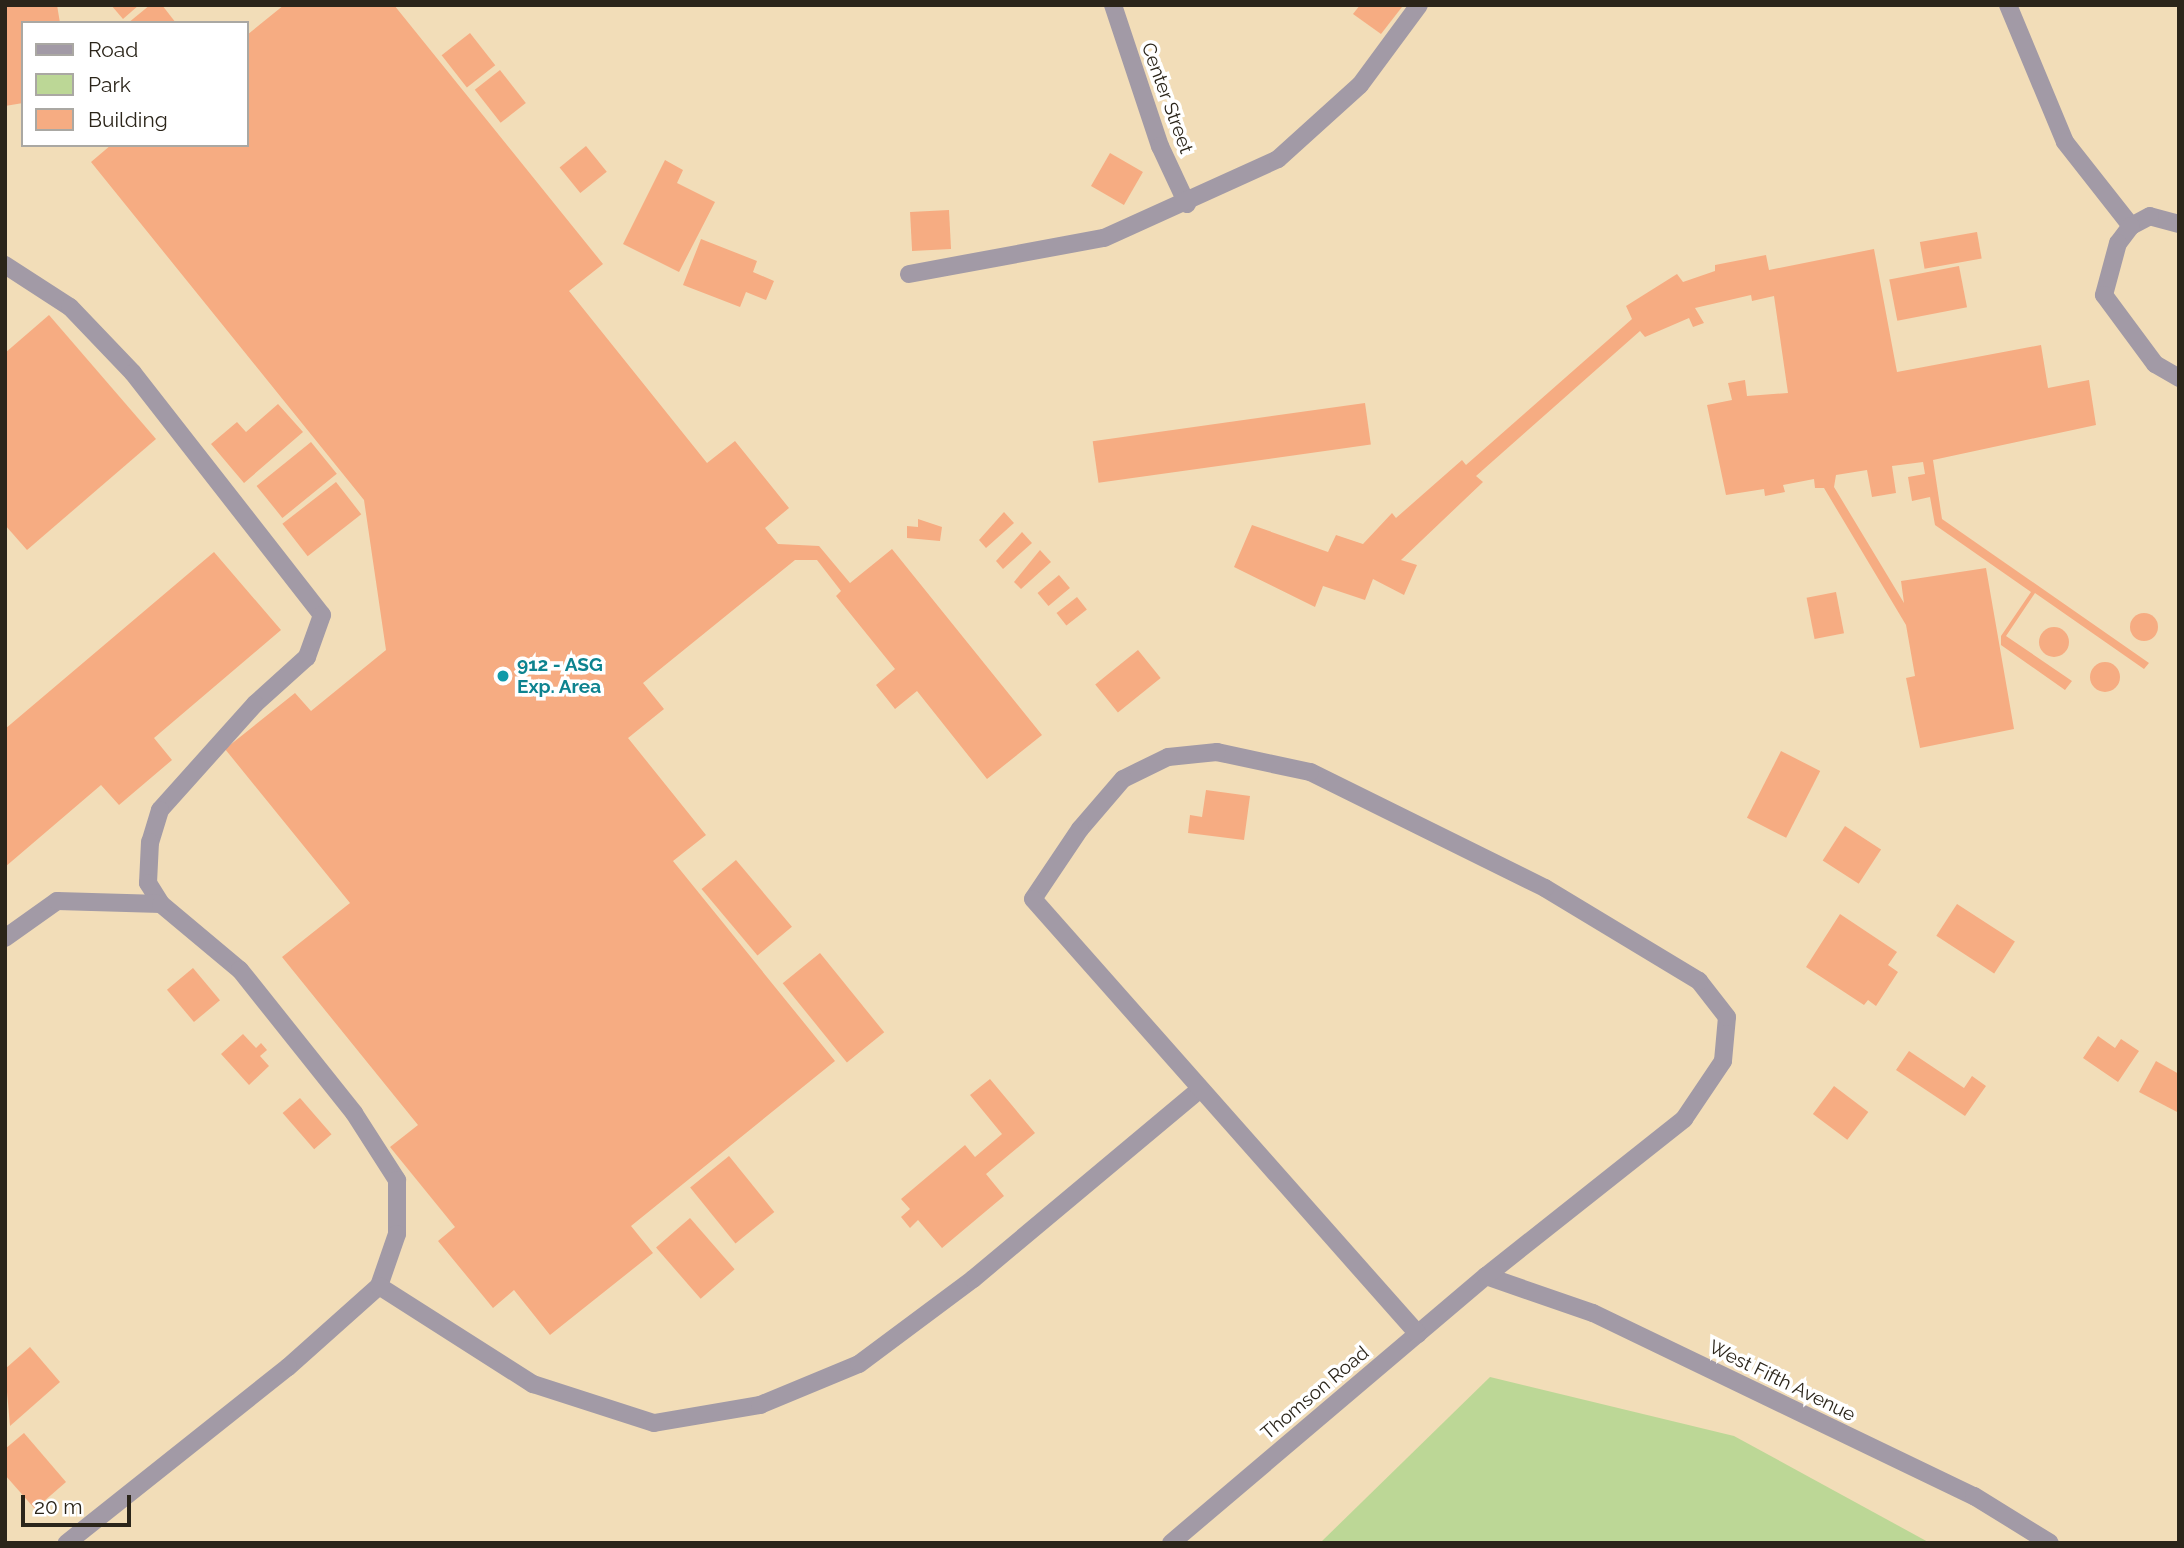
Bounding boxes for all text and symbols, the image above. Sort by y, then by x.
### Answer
legend [21,21,248,147]
text: Road [88,37,138,62]
street label: Center Street [1136,39,1198,157]
text: Park [88,72,131,97]
text: Building [88,107,168,132]
place label: 912 - ASG Exp. Area [517,654,603,698]
marker: 912 - ASG Exp. Area [495,668,511,684]
street label: West Fifth Avenue [1705,1336,1859,1426]
street label: Thomson Road [1257,1341,1373,1445]
scale bar [24,1482,135,1526]
text: 20 m [34,1494,82,1519]

